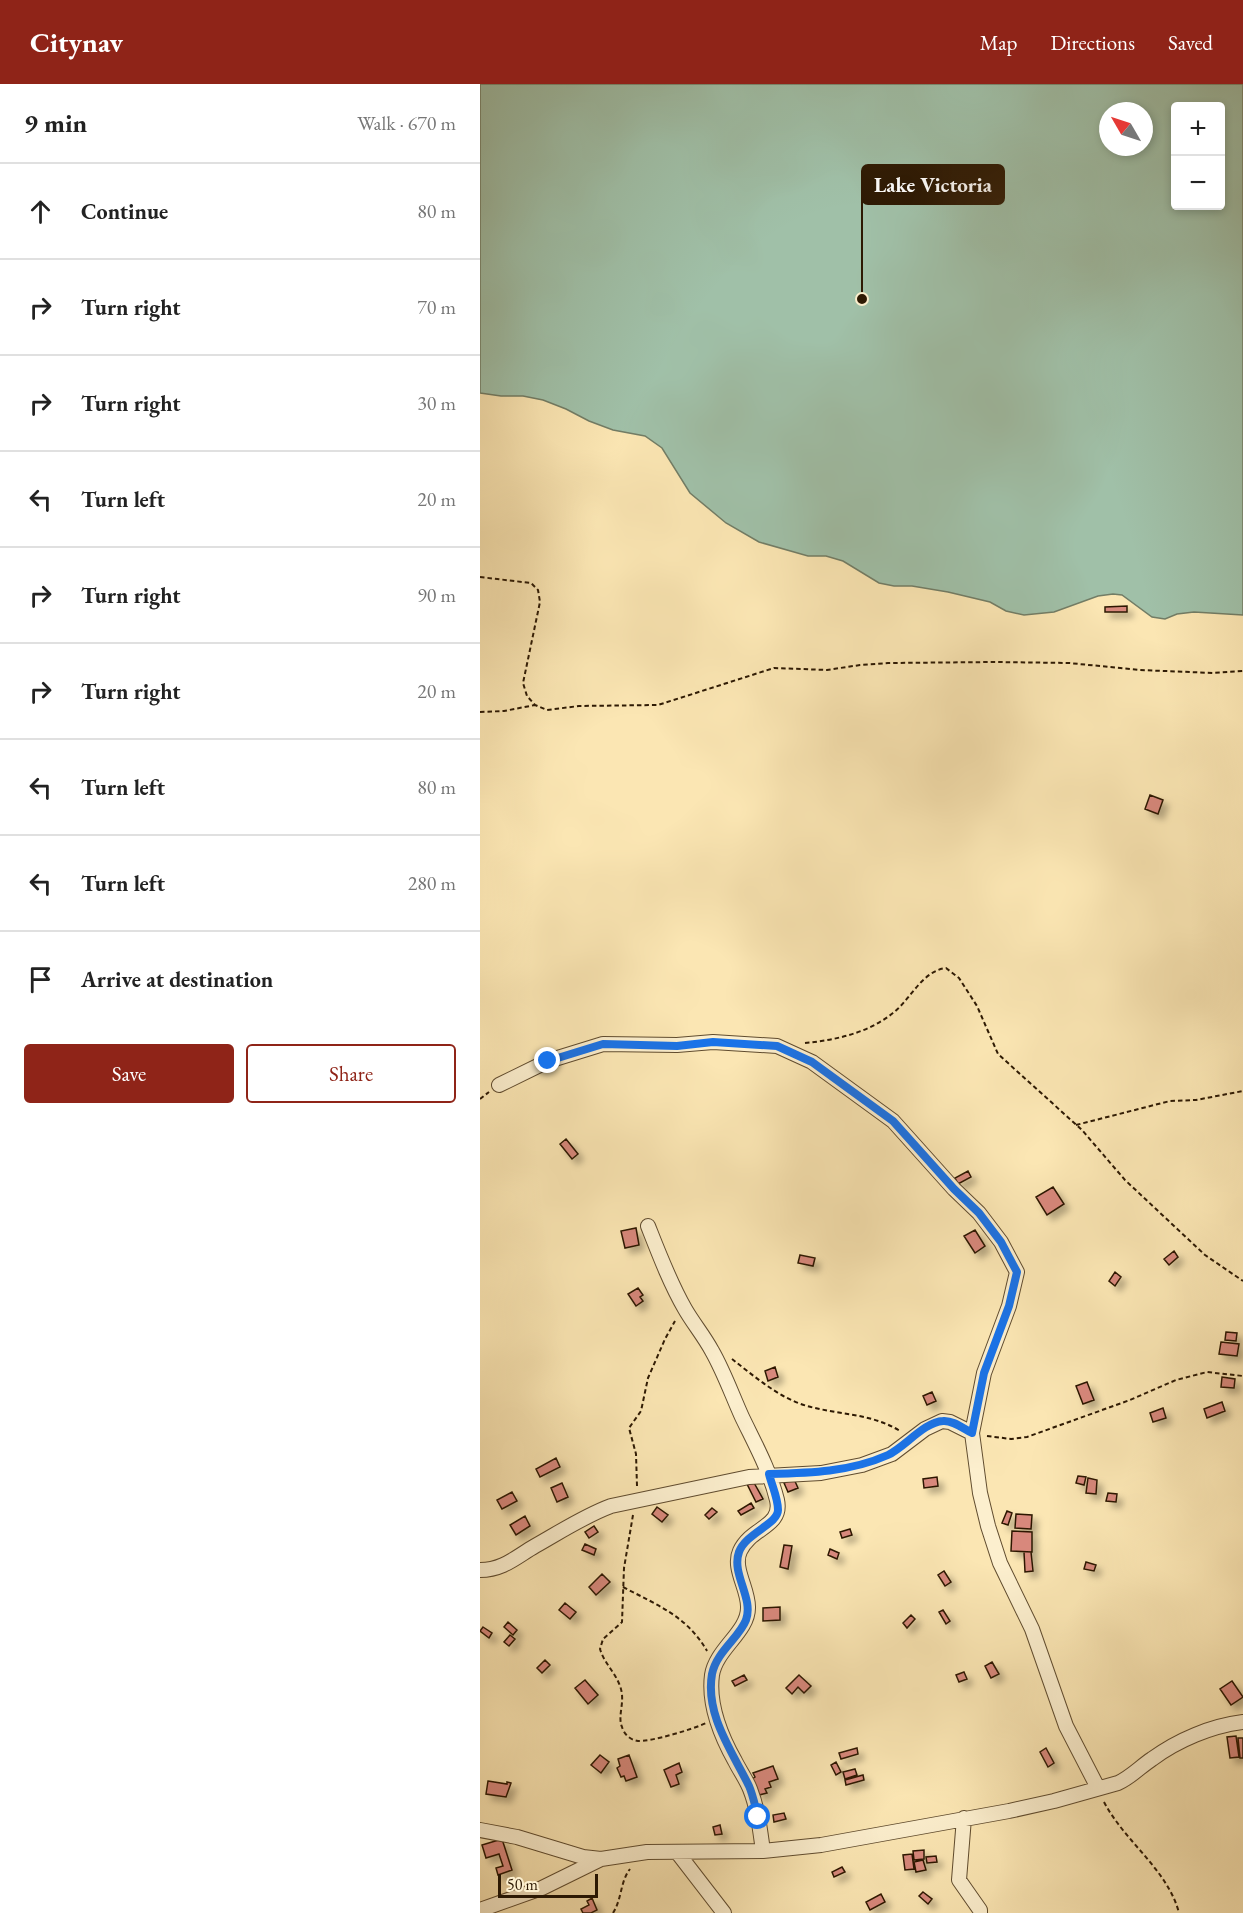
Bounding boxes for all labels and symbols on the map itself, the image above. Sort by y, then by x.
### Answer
north arrow [1099,102,1153,156]
callout: Lake Victoria [862,165,1004,204]
text: Lake Victoria [874,171,993,198]
route end [534,1047,560,1073]
route start [744,1803,770,1829]
scale bar [498,1871,598,1898]

